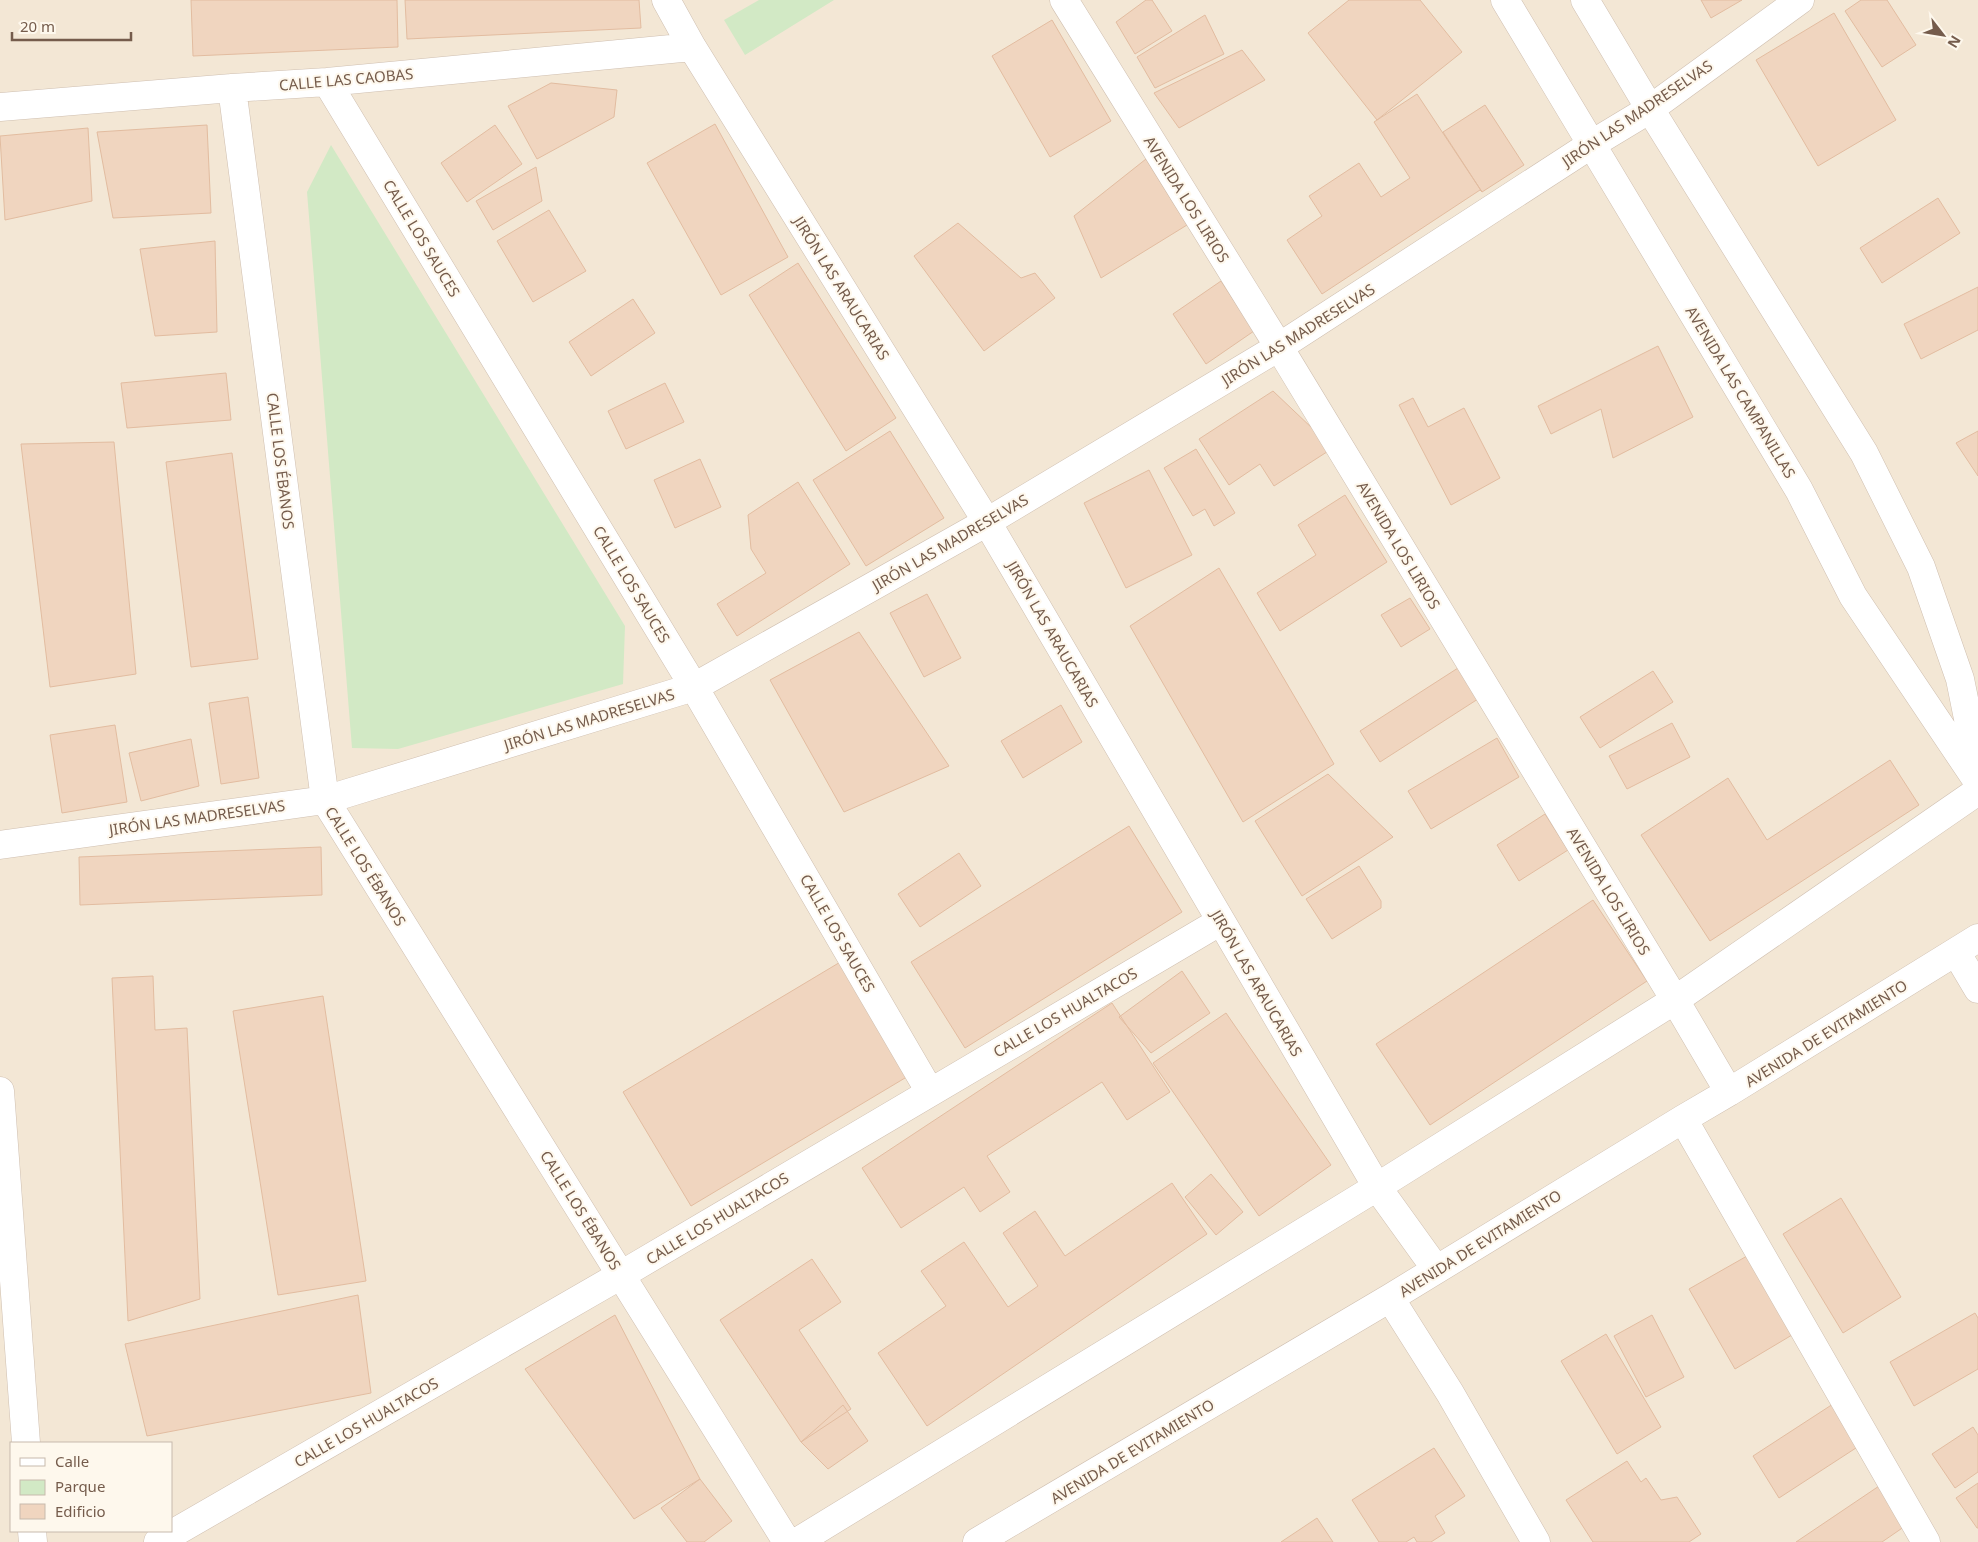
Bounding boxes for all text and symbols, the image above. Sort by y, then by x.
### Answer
scale bar [12,10,131,42]
north arrow [1918,10,1968,60]
text: 20 m [20,16,55,36]
text: N [1943,32,1966,52]
street label: JIRÓN LAS MADRESELVAS [1556,55,1716,172]
street label: CALLE LAS CAOBAS [278,63,414,95]
street label: AVENIDA LOS LIRIOS [1140,132,1234,266]
street label: CALLE LOS SAUCES [379,176,465,300]
street label: JIRÓN LAS ARAUCARIAS [789,211,894,364]
street label: JIRÓN LAS MADRESELVAS [1216,279,1378,391]
street label: AVENIDA LAS CAMPANILLAS [1682,302,1800,482]
street label: CALLE LOS ÉBANOS [263,392,299,530]
street label: AVENIDA LOS LIRIOS [1353,477,1445,613]
street label: JIRÓN LAS MADRESELVAS [867,489,1032,596]
street label: CALLE LOS SAUCES [589,522,675,646]
street label: JIRÓN LAS ARAUCARIAS [1002,555,1103,711]
street label: JIRÓN LAS MADRESELVAS [499,684,677,755]
street label: JIRÓN LAS MADRESELVAS [106,795,286,840]
street label: CALLE LOS ÉBANOS [321,802,411,930]
street label: AVENIDA LOS LIRIOS [1563,823,1655,959]
street label: CALLE LOS SAUCES [796,870,880,996]
street label: JIRÓN LAS ARAUCARIAS [1206,904,1307,1060]
street label: CALLE LOS HUALTACOS [989,963,1141,1061]
street label: AVENIDA DE EVITAMIENTO [1741,975,1911,1091]
street label: CALLE LOS ÉBANOS [536,1146,626,1274]
street label: CALLE LOS HUALTACOS [642,1167,792,1269]
street label: AVENIDA DE EVITAMIENTO [1395,1185,1565,1301]
street label: CALLE LOS HUALTACOS [290,1373,442,1471]
street label: AVENIDA DE EVITAMIENTO [1046,1394,1218,1508]
legend [10,1442,172,1532]
text: Calle [55,1451,89,1471]
text: Parque [55,1476,105,1496]
text: Edificio [55,1501,106,1521]

